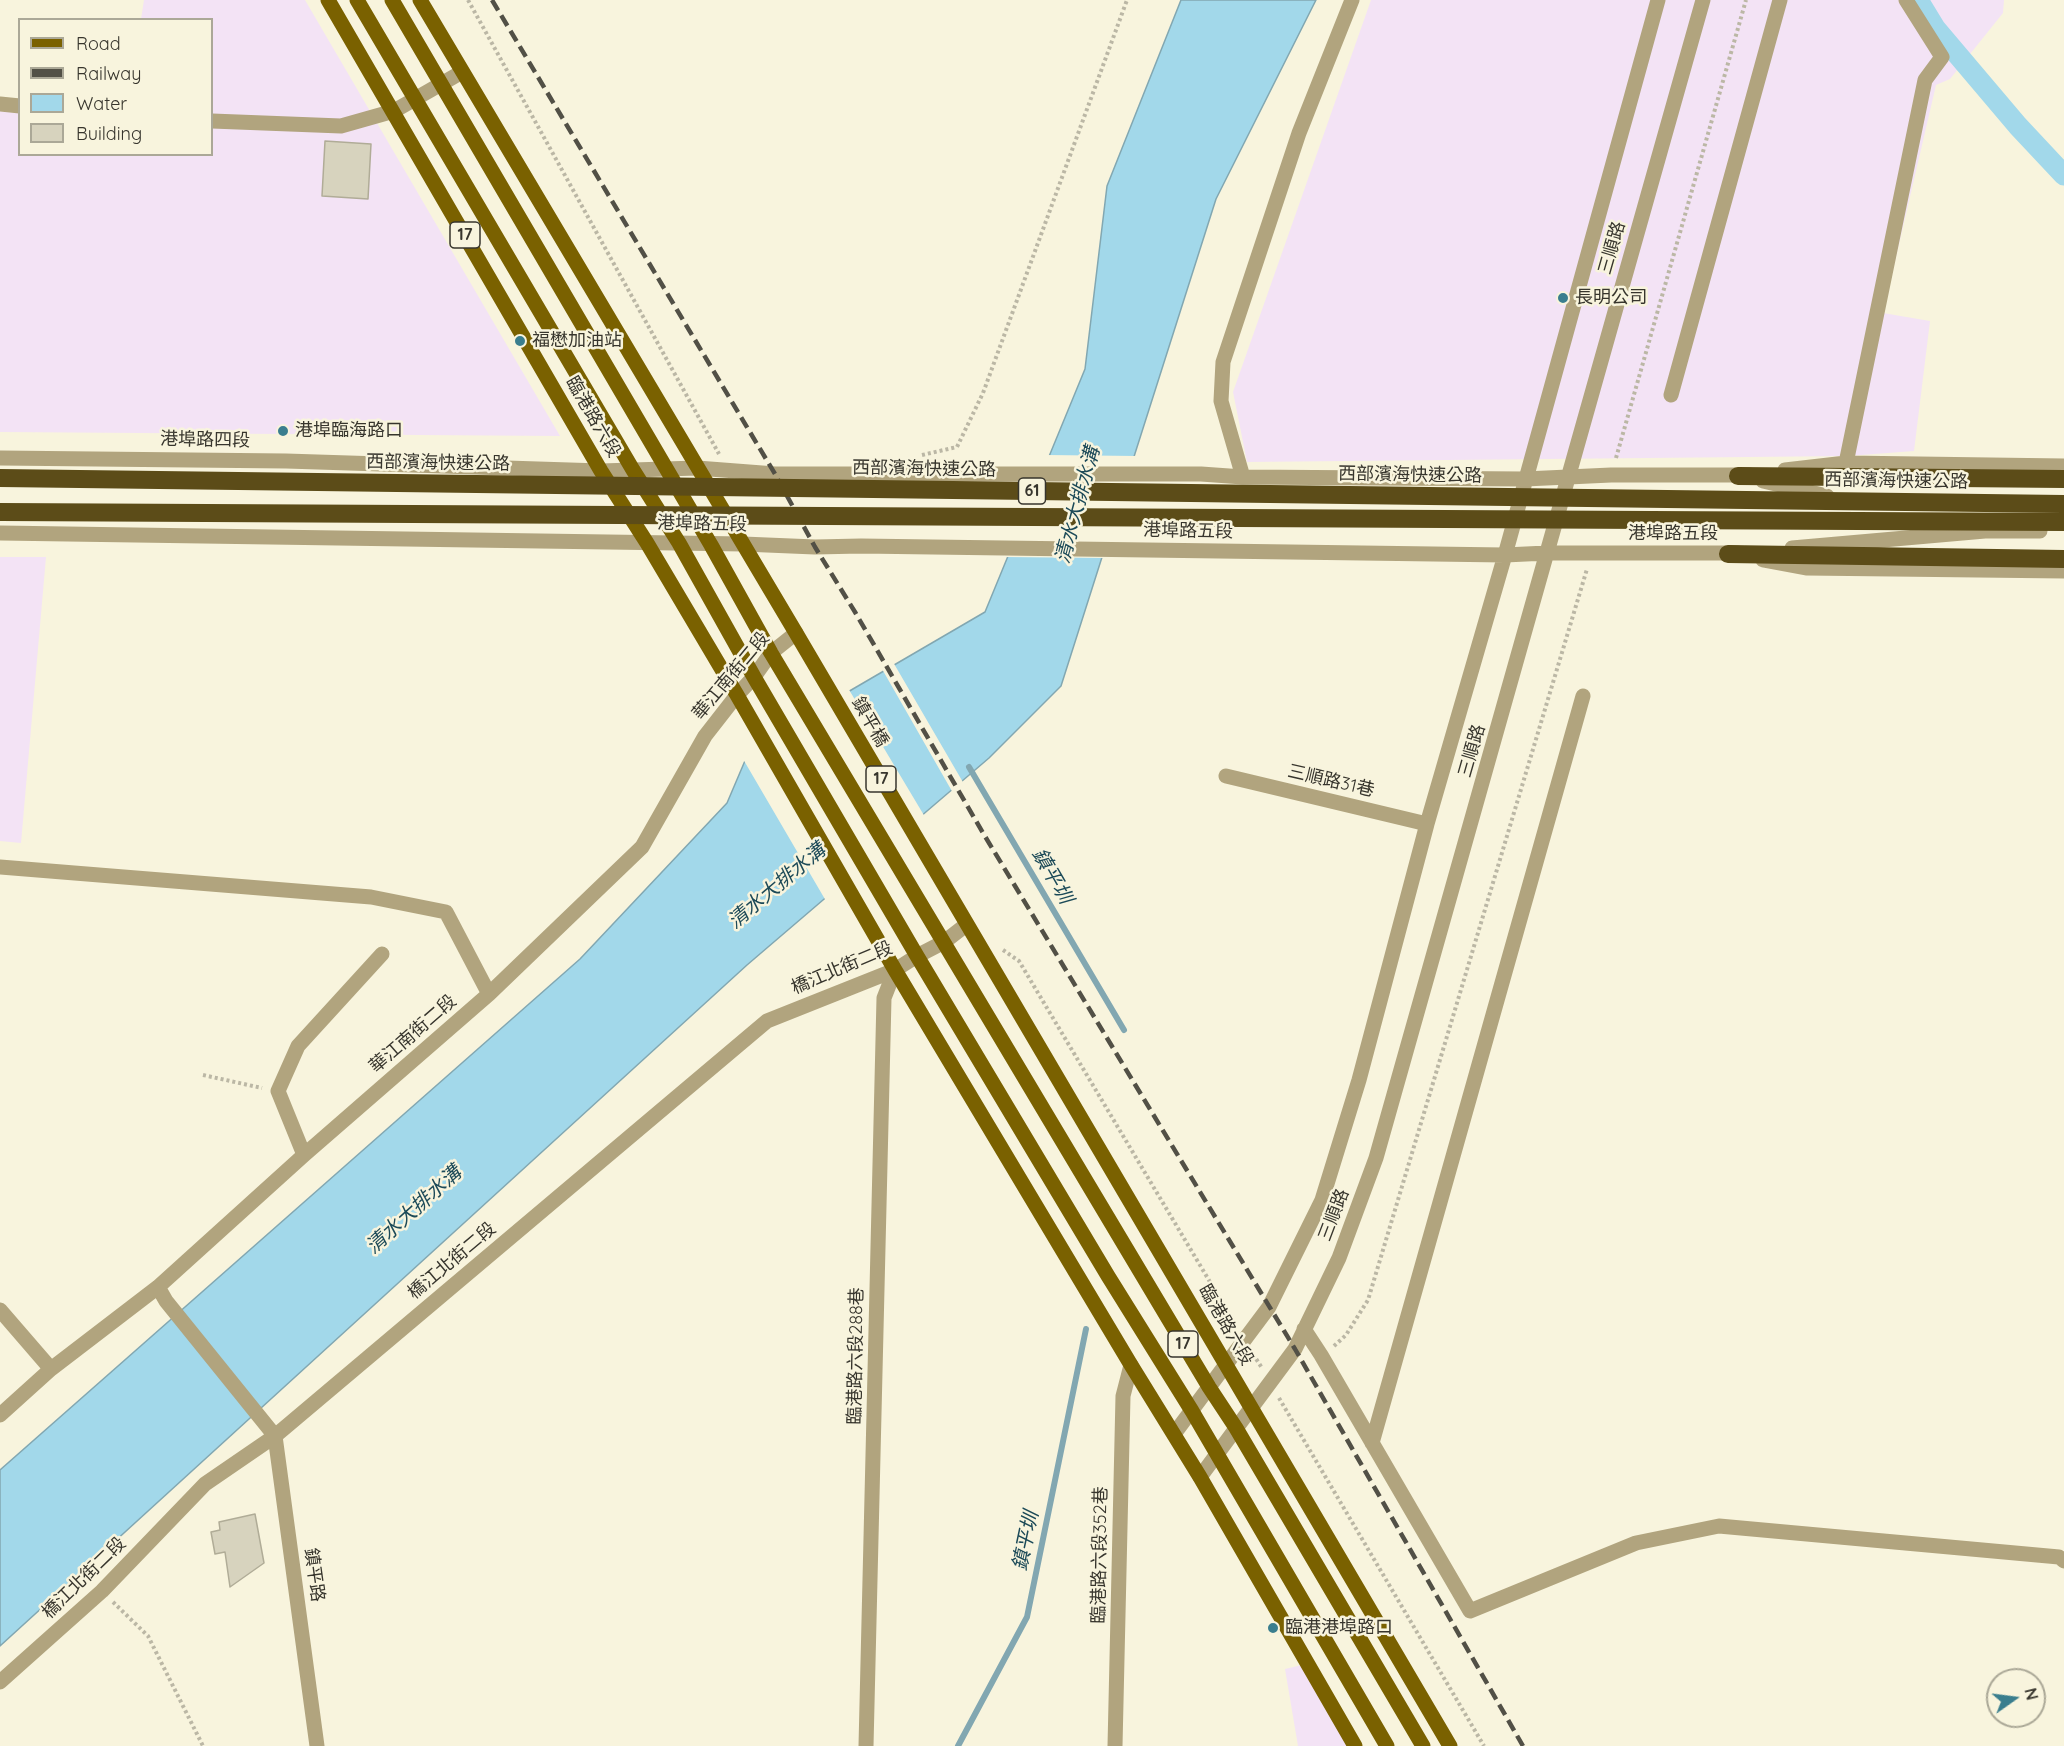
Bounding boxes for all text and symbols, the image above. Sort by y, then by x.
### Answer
legend [18,18,213,156]
text: Road [76,32,121,55]
text: Railway [76,62,142,85]
text: Water [76,92,127,115]
text: Building [76,122,142,145]
street label: 三順路 [1594,219,1630,277]
road number: 17 [450,222,480,248]
place label: 長明公司 [1575,287,1647,309]
marker: 長明公司 [1556,291,1570,305]
place label: 福懋加油站 [532,330,622,352]
marker: 福懋加油站 [513,334,527,348]
street label: 臨港路六段 [561,373,625,461]
place label: 港埠臨海路口 [295,420,403,442]
marker: 港埠臨海路口 [276,424,290,438]
street label: 港埠路四段 [160,428,250,452]
water label: 清水大排水溝 [1051,444,1105,566]
street label: 西部濱海快速公路 [366,451,510,475]
street label: 西部濱海快速公路 [852,457,996,481]
street label: 西部濱海快速公路 [1338,463,1482,487]
street label: 西部濱海快速公路 [1824,469,1968,493]
road number: 61 [1018,478,1046,504]
street label: 港埠路五段 [657,512,747,536]
street label: 港埠路五段 [1143,519,1233,543]
street label: 港埠路五段 [1628,523,1718,545]
street label: 華江南街二段 [688,628,774,724]
street label: 鎮平橋 [847,693,893,751]
street label: 三順路 [1454,722,1490,780]
street label: 三順路31巷 [1286,761,1376,801]
road number: 17 [866,766,896,792]
water label: 清水大排水溝 [723,838,831,934]
water label: 鎮平圳 [1027,844,1077,908]
street label: 橋江北街二段 [788,937,896,999]
street label: 華江南街二段 [365,990,461,1078]
water label: 清水大排水溝 [361,1161,467,1259]
street label: 三順路 [1314,1186,1354,1244]
street label: 橋江北街二段 [404,1218,500,1304]
street label: 臨港路六段 [1194,1281,1258,1369]
street label: 臨港路六段288巷 [844,1287,868,1425]
road number: 17 [1168,1331,1198,1357]
street label: 臨港路六段352巷 [1088,1486,1112,1624]
water label: 鎮平圳 [1008,1509,1044,1573]
street label: 橋江北街二段 [38,1533,130,1623]
street label: 鎮平路 [300,1547,328,1603]
place label: 臨港港埠路口 [1285,1617,1393,1639]
marker: 臨港港埠路口 [1266,1621,1280,1635]
north arrow [1986,1668,2046,1728]
text: N [2020,1686,2043,1702]

